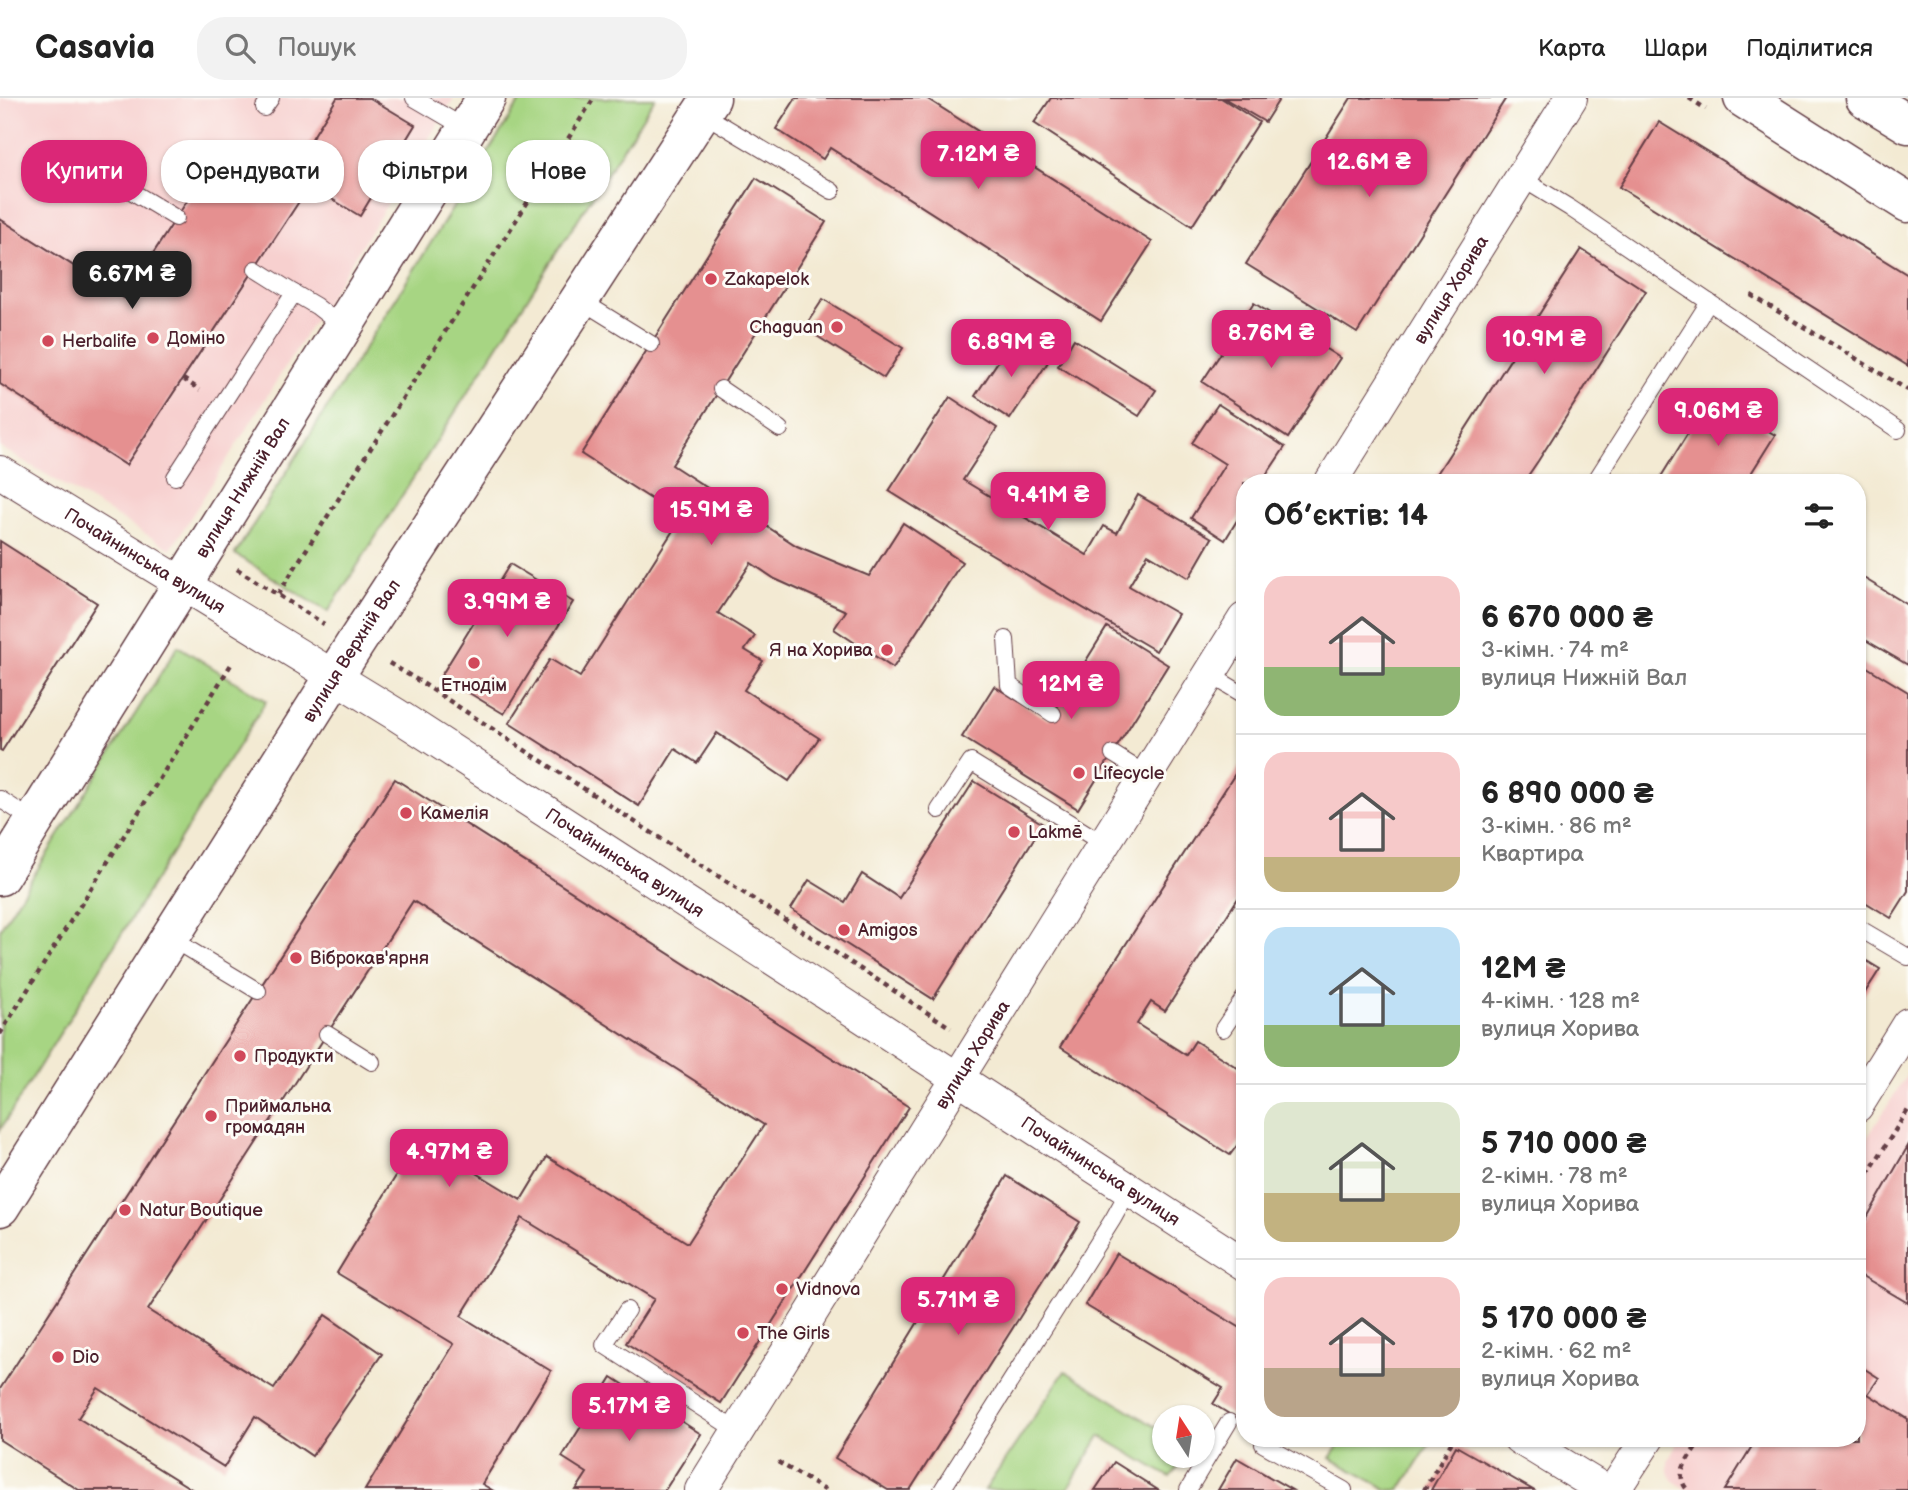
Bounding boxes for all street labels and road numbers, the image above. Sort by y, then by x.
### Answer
street label: вулиця Хорива [1409,231,1493,348]
street label: вулиця Нижній Вал [191,413,294,562]
street label: Почайнинська вулиця [61,504,229,618]
street label: вулиця Верхній Вал [298,575,405,726]
street label: Почайнинська вулиця [542,804,708,922]
street label: вулиця Хорива [931,996,1014,1113]
street label: Почайнинська вулиця [1017,1112,1184,1230]

